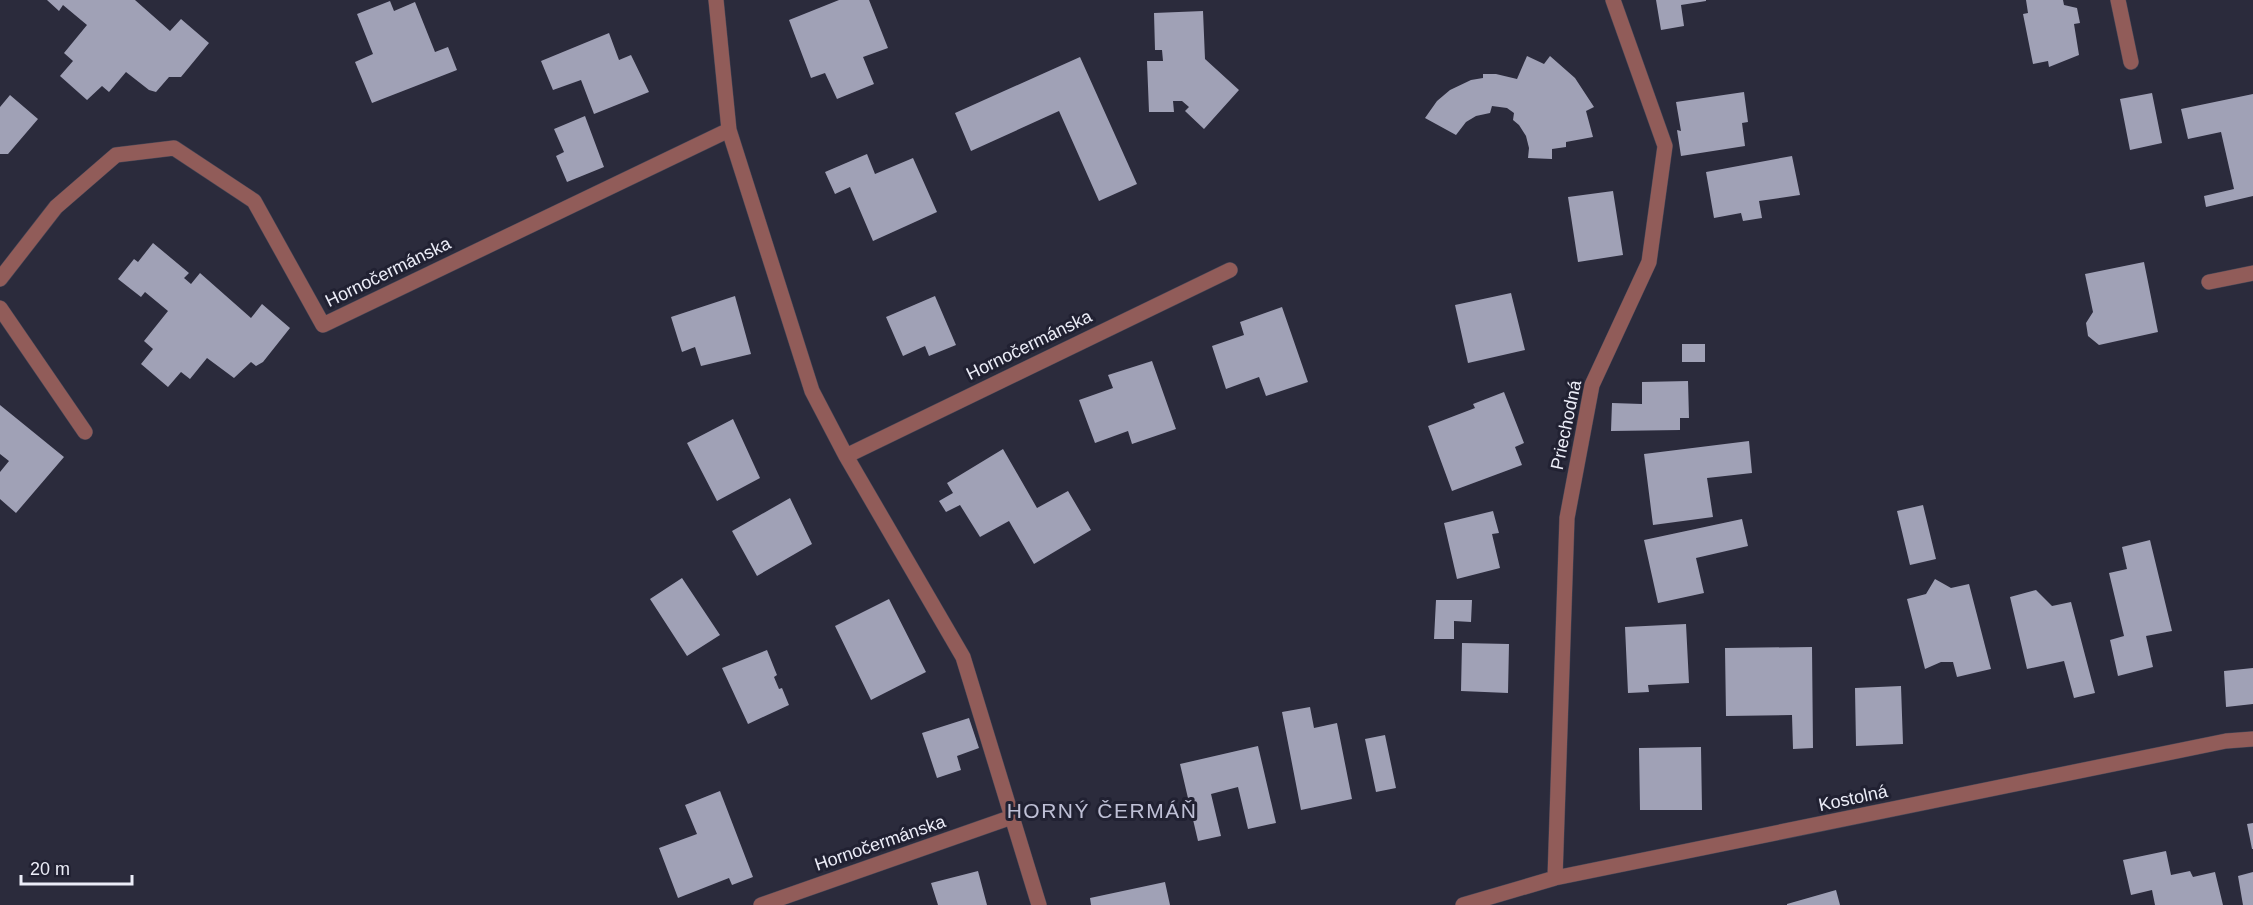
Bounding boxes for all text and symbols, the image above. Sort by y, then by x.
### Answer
street label: Hornočermánska [322,233,455,311]
street label: Hornočermánska [963,306,1096,384]
street label: Priechodná [1547,377,1585,472]
street label: Kostolná [1817,781,1890,815]
district label: HORNÝ ČERMÁŇ [1007,799,1197,822]
street label: Hornočermánska [812,811,949,875]
scale bar [21,848,132,886]
text: 20 m [30,859,70,879]

